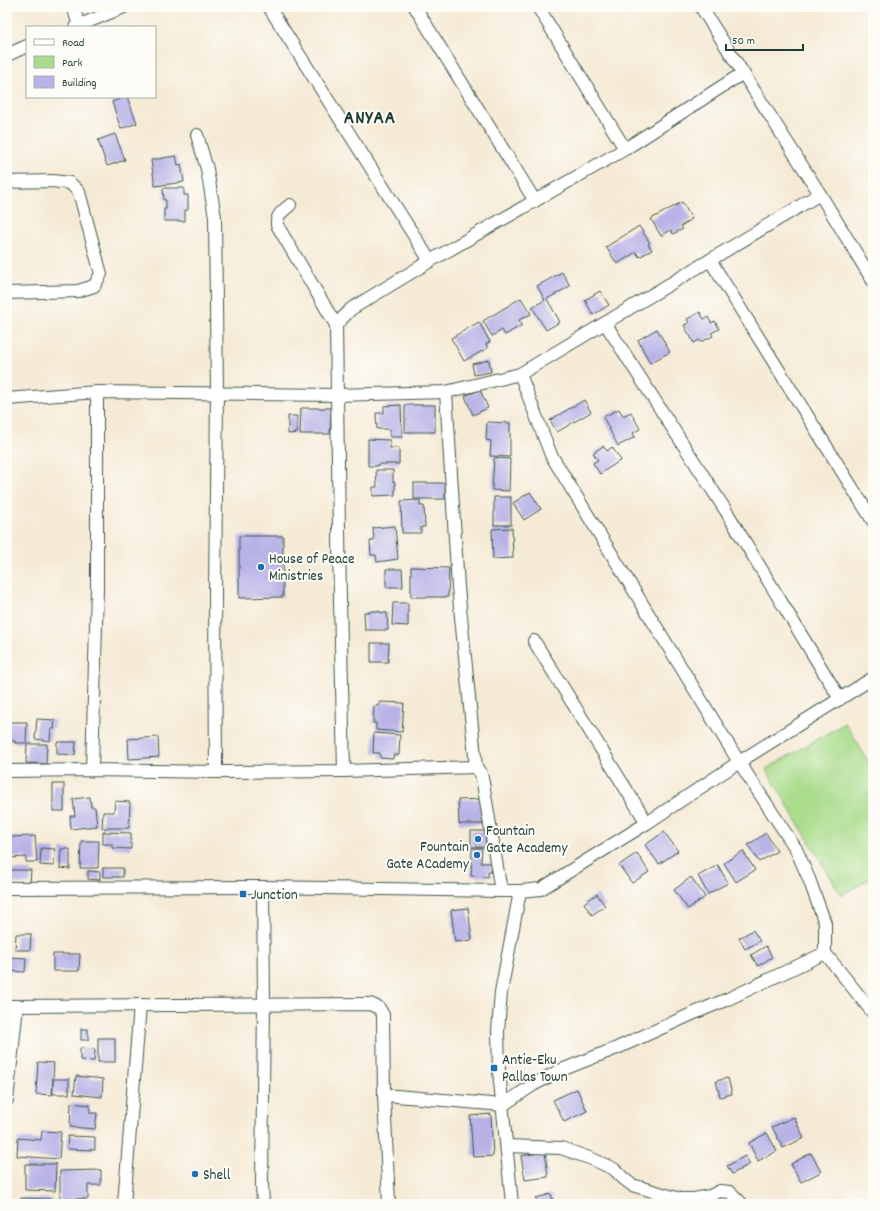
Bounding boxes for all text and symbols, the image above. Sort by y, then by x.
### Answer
legend [26,26,156,98]
scale bar [726,26,803,52]
text: 50 m [732,33,755,50]
text: Road [62,35,84,52]
text: Park [62,55,83,72]
text: Building [62,75,97,92]
district label: ANYAA [344,106,396,133]
place label: House of Peace Ministries [269,549,355,588]
marker: House of Peace Ministries [256,562,266,572]
place label: Fountain Gate Academy [486,821,568,860]
marker: Fountain Gate Academy [473,834,483,844]
place label: Fountain Gate ACademy [386,837,470,876]
marker: Fountain Gate ACademy [472,850,482,860]
place label: Junction [251,885,298,907]
marker: Junction [238,889,248,899]
place label: Antie-Eku Pallas Town [502,1050,568,1089]
marker: Antie-Eku Pallas Town [489,1063,499,1073]
place label: Shell [203,1165,231,1187]
marker: Shell [190,1169,200,1179]

